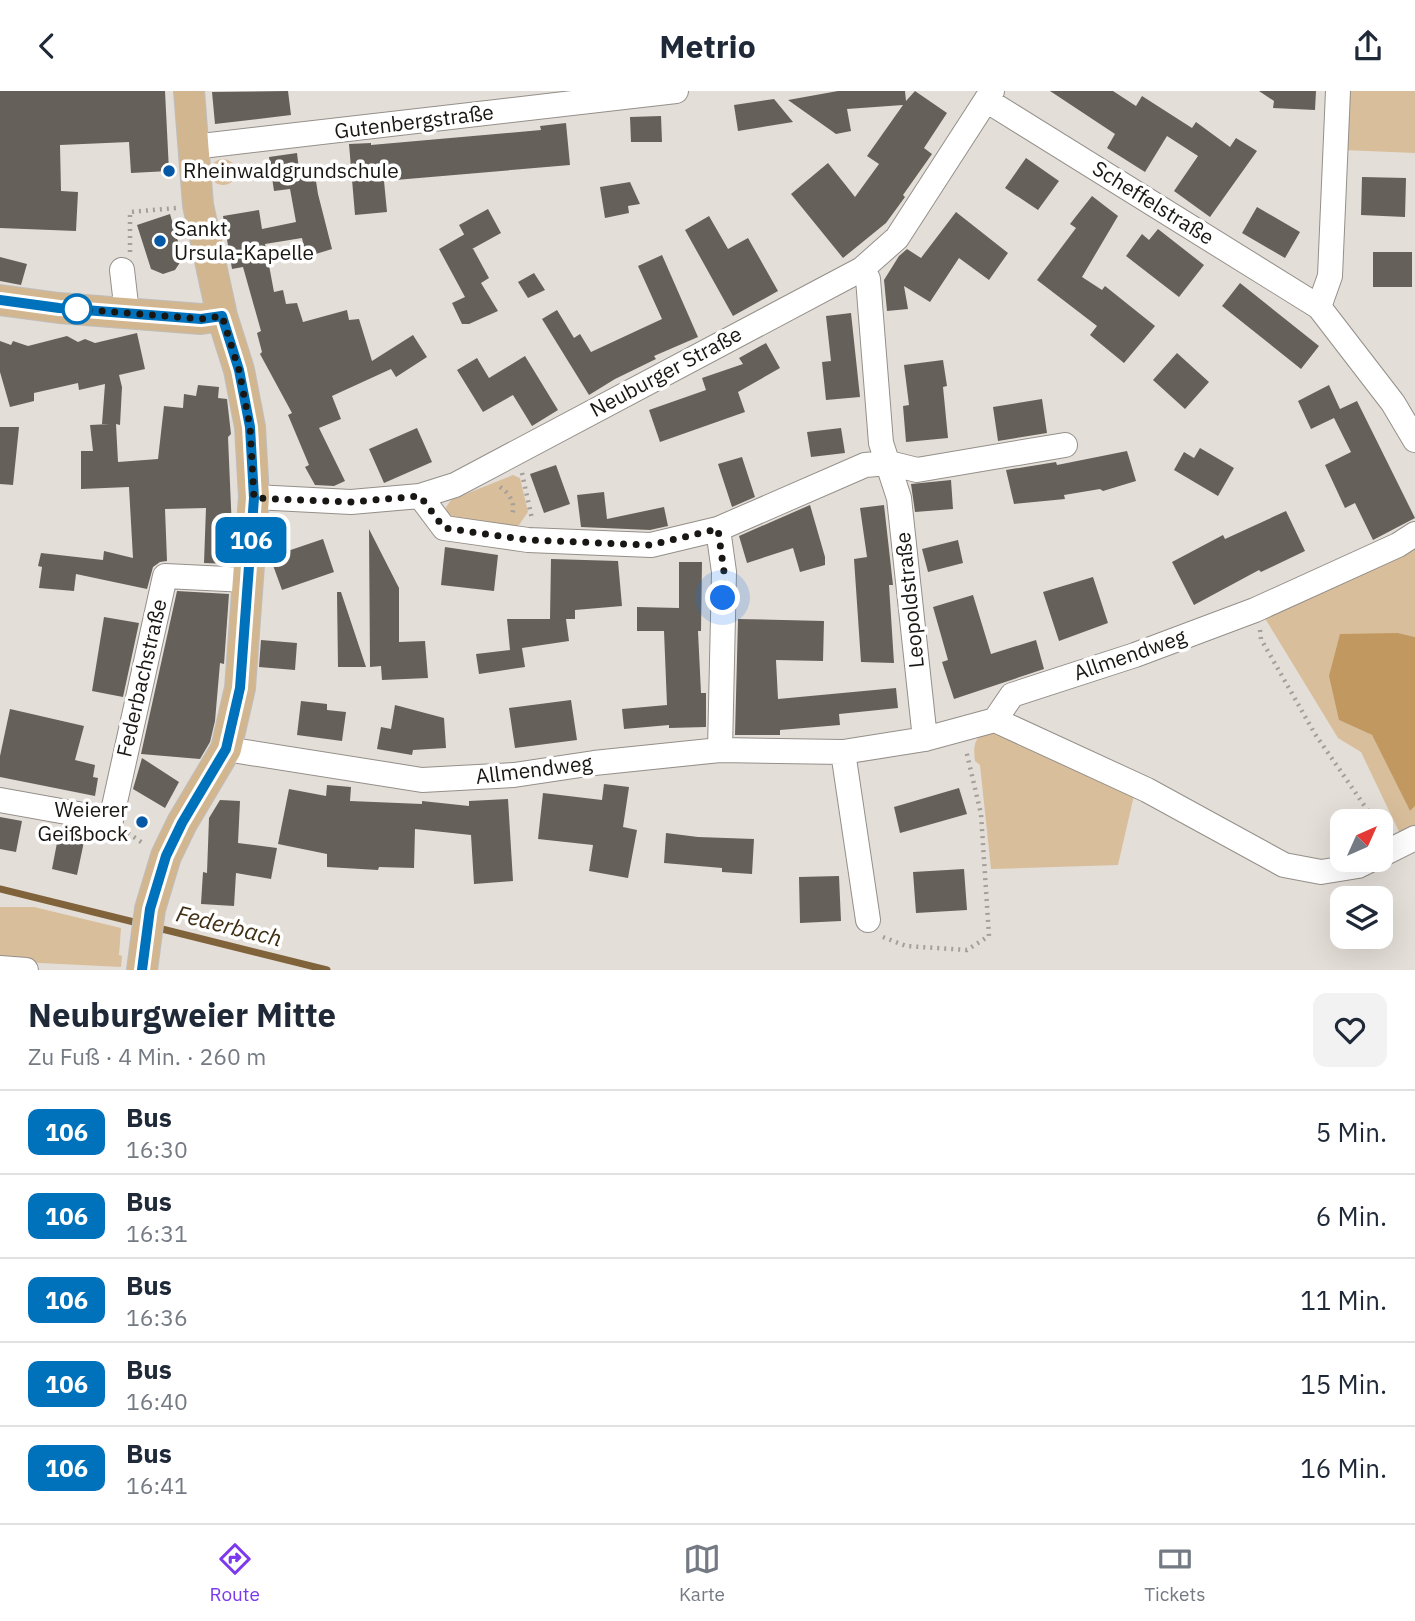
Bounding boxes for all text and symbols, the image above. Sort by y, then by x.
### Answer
text: Metrio [659,25,756,67]
icon: back [28,27,66,65]
icon: share [1349,27,1387,65]
street label: Gutenbergstraße [332,97,495,145]
street label: Scheffelstraße [1087,154,1220,251]
place label: Rheinwaldgrundschule [183,156,399,184]
marker: Rheinwaldgrundschule [161,163,177,179]
place label: Sankt Ursula-Kapelle [174,214,314,266]
marker: Sankt Ursula-Kapelle [152,233,168,249]
unlabelled marker [62,294,92,324]
street label: Neuburger Straße [585,319,746,423]
line badge: 106 [211,517,291,563]
text: 106 [229,524,273,556]
street label: Leopoldstraße [888,531,930,670]
your location [705,580,740,615]
street label: Federbachstraße [109,596,173,760]
street label: Allmendweg [1070,622,1190,686]
street label: Allmendweg [474,748,594,790]
place label: Weierer Geißbock [38,795,128,847]
north arrow [1330,809,1393,871]
map controls [1330,809,1393,949]
marker: Weierer Geißbock [134,814,150,830]
button: layers [1330,886,1393,949]
water label: Federbach [173,897,285,953]
text: Neuburgweier Mitte [28,993,336,1036]
button: heart [1313,993,1387,1067]
text: Zu Fuß · 4 Min. · 260 m [28,1041,266,1071]
text: Bus [126,1100,172,1134]
text: 5 Min. [1316,1115,1387,1149]
text: 106 [45,1116,88,1148]
text: 16:30 [126,1134,188,1164]
text: Bus [126,1184,172,1218]
text: 6 Min. [1316,1199,1387,1233]
text: 106 [45,1200,88,1232]
text: 16:31 [126,1218,188,1248]
text: Bus [126,1268,172,1302]
text: 11 Min. [1300,1283,1387,1317]
text: 106 [45,1284,88,1316]
text: 16:36 [126,1302,188,1332]
text: Bus [126,1352,172,1386]
text: 15 Min. [1300,1367,1387,1401]
text: 106 [45,1368,88,1400]
text: 16:40 [126,1386,188,1416]
text: Bus [126,1436,172,1470]
text: 16 Min. [1300,1451,1387,1485]
text: 106 [45,1452,88,1484]
text: 16:41 [126,1470,188,1500]
tab: Route [210,1540,260,1606]
tab: Karte [679,1540,725,1606]
tab: Tickets [1144,1540,1205,1606]

